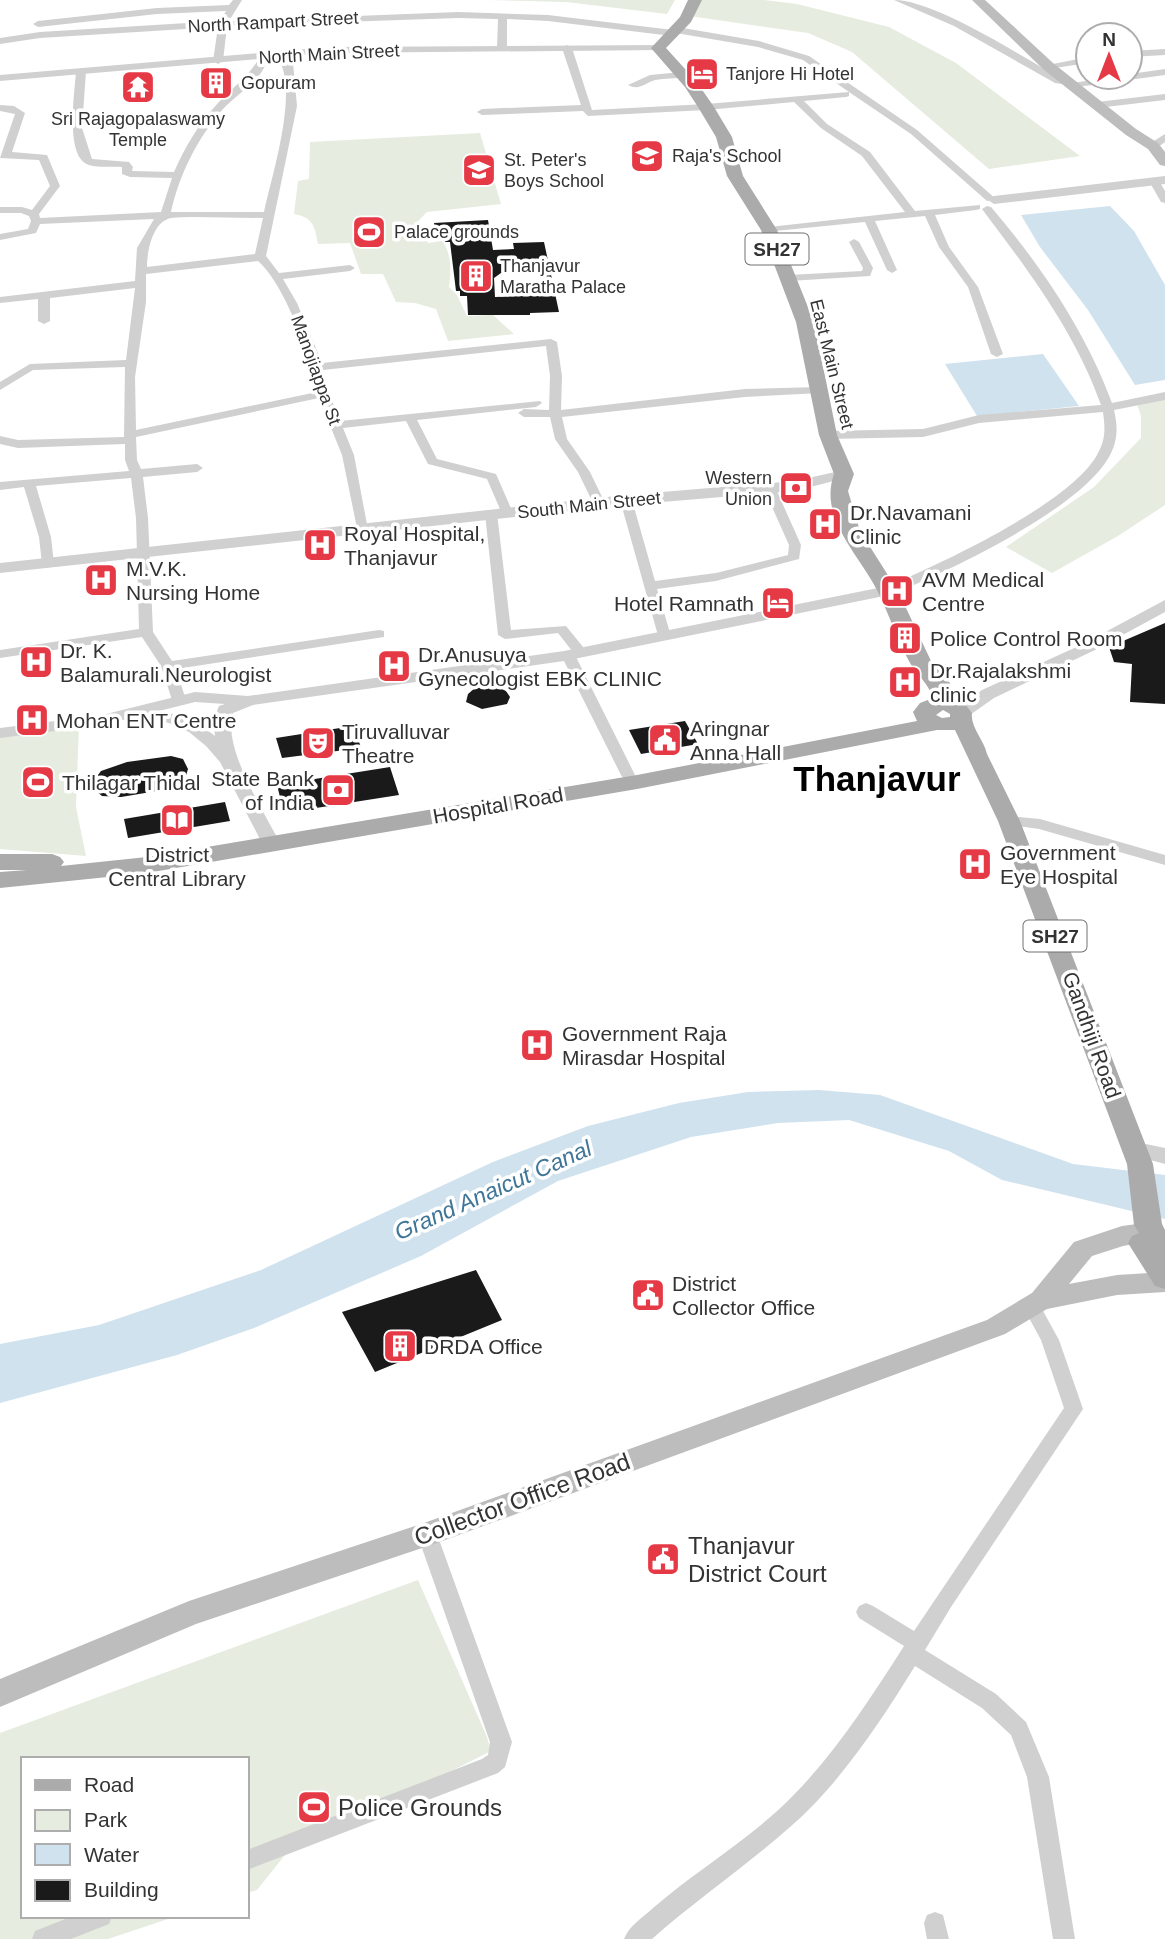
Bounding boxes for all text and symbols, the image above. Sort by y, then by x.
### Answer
street label: North Rampart Street [187,8,359,36]
north arrow [1074,21,1144,91]
text: N [1102,29,1116,50]
street label: North Main Street [258,40,400,68]
hotel icon: Tanjore Hi Hotel [683,55,721,93]
building icon: Gopuram [197,64,235,102]
place label: Tanjore Hi Hotel [726,64,854,84]
temple icon: Sri Rajagopalaswamy Temple [119,68,157,106]
place label: Gopuram [241,73,316,93]
place label: Sri Rajagopalaswamy Temple [51,109,225,150]
school or university icon: Raja's School [628,137,666,175]
place label: Raja's School [672,146,782,166]
place label: St. Peter's Boys School [504,150,604,191]
school or university icon: St. Peter's Boys School [460,151,498,189]
sports icon: Palace grounds [350,213,388,251]
place label: Palace grounds [394,222,519,242]
road number: SH27 [746,233,808,264]
place label: Thanjavur Maratha Palace [500,256,626,297]
building icon: Thanjavur Maratha Palace [457,257,495,295]
street label: East Main Street [806,297,858,431]
street label: Manojiappa St [287,313,345,427]
place label: Western Union [705,468,772,509]
bank icon: Western Union [777,469,815,507]
street label: South Main Street [516,488,662,522]
place label: Dr.Navamani Clinic [850,501,971,548]
hospital icon: Dr.Navamani Clinic [806,505,844,543]
place label: Royal Hospital, Thanjavur [344,522,485,569]
hospital icon: Royal Hospital, Thanjavur [301,526,339,564]
place label: M.V.K. Nursing Home [126,557,260,604]
hospital icon: M.V.K. Nursing Home [82,561,120,599]
place label: AVM Medical Centre [922,568,1044,615]
hospital icon: AVM Medical Centre [878,572,916,610]
hotel icon: Hotel Ramnath [759,584,797,622]
place label: Hotel Ramnath [614,592,754,615]
building icon: Police Control Room [886,619,924,657]
place label: Police Control Room [930,627,1123,650]
place label: Dr. K. Balamurali.Neurologist [60,639,271,686]
hospital icon: Dr. K. Balamurali.Neurologist [17,643,55,681]
place label: Dr.Anusuya Gynecologist EBK CLINIC [418,643,662,690]
hospital icon: Dr.Anusuya Gynecologist EBK CLINIC [375,647,413,685]
place label: Dr.Rajalakshmi clinic [930,659,1071,706]
hospital icon: Dr.Rajalakshmi clinic [886,663,924,701]
hospital icon: Mohan ENT Centre [13,701,51,739]
place label: Mohan ENT Centre [56,709,237,732]
place label: Aringnar Anna Hall [690,717,781,764]
place label: Tiruvalluvar Theatre [342,720,450,767]
public building icon: Aringnar Anna Hall [646,721,684,759]
theatre icon: Tiruvalluvar Theatre [299,724,337,762]
district label: Thanjavur [793,759,961,798]
sports icon: Thilagar Thidal [19,763,57,801]
place label: State Bank of India [211,767,314,814]
place label: Thilagar Thidal [62,771,201,794]
bank icon: State Bank of India [319,771,357,809]
street label: Hospital Road [431,782,565,828]
library icon: District Central Library [158,801,196,839]
place label: Government Eye Hospital [1000,841,1118,888]
place label: District Central Library [108,843,246,890]
hospital icon: Government Eye Hospital [956,845,994,883]
road number: SH27 [1024,920,1086,952]
street label: Gandhiji Road [1058,969,1126,1101]
place label: Government Raja Mirasdar Hospital [562,1022,727,1069]
hospital icon: Government Raja Mirasdar Hospital [518,1026,556,1064]
water label: Grand Anaicut Canal [391,1135,596,1245]
place label: District Collector Office [672,1272,815,1319]
public building icon: District Collector Office [629,1276,667,1314]
building icon: DRDA Office [381,1327,419,1365]
place label: DRDA Office [424,1335,543,1358]
street label: Collector Office Road [410,1447,634,1551]
place label: Thanjavur District Court [688,1532,827,1587]
public building icon: Thanjavur District Court [644,1540,682,1578]
legend [21,1757,248,1918]
text: Road [84,1773,134,1796]
sports icon: Police Grounds [295,1788,333,1826]
place label: Police Grounds [338,1794,502,1821]
text: Park [84,1808,128,1831]
text: Water [84,1843,139,1866]
text: Building [84,1878,159,1901]

